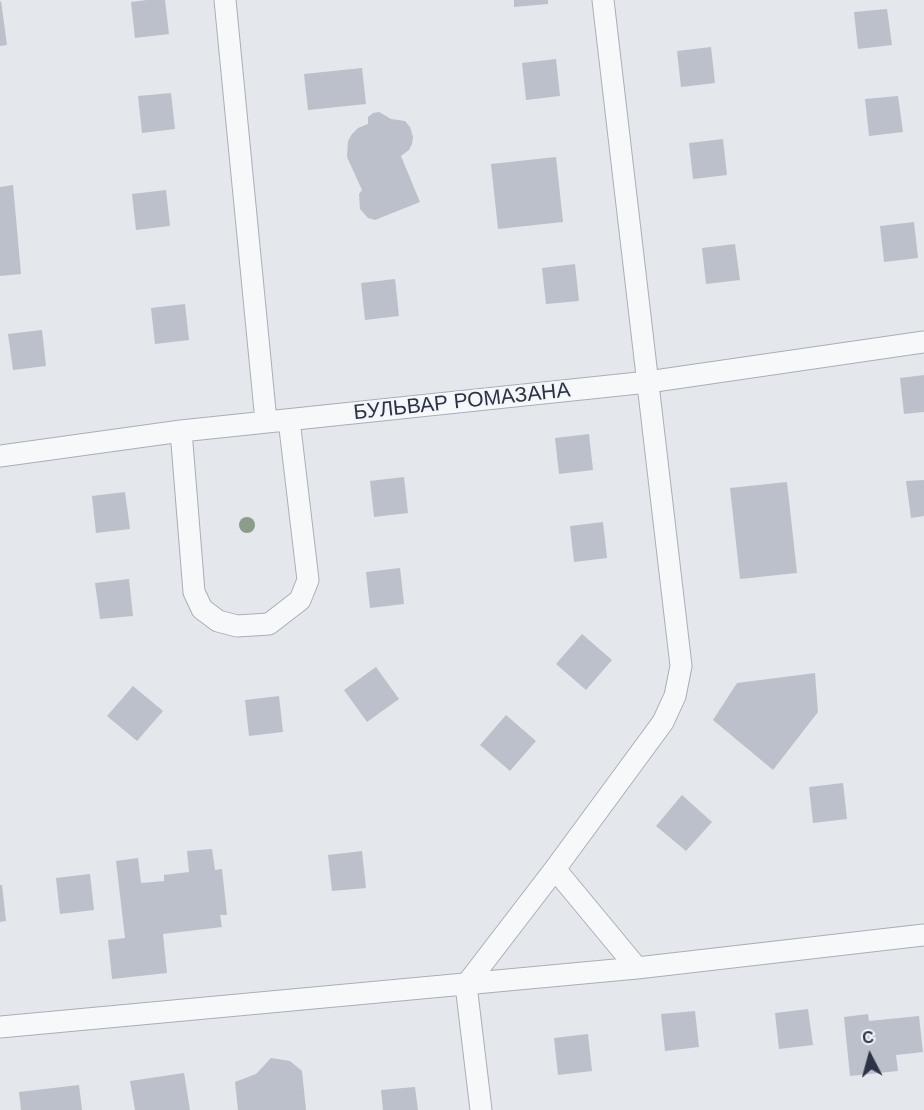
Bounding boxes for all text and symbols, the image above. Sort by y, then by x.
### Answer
street label: БУЛЬВАР РОМАЗАНА [352,378,572,426]
north arrow [840,1026,900,1086]
text: С [861,1029,875,1047]

